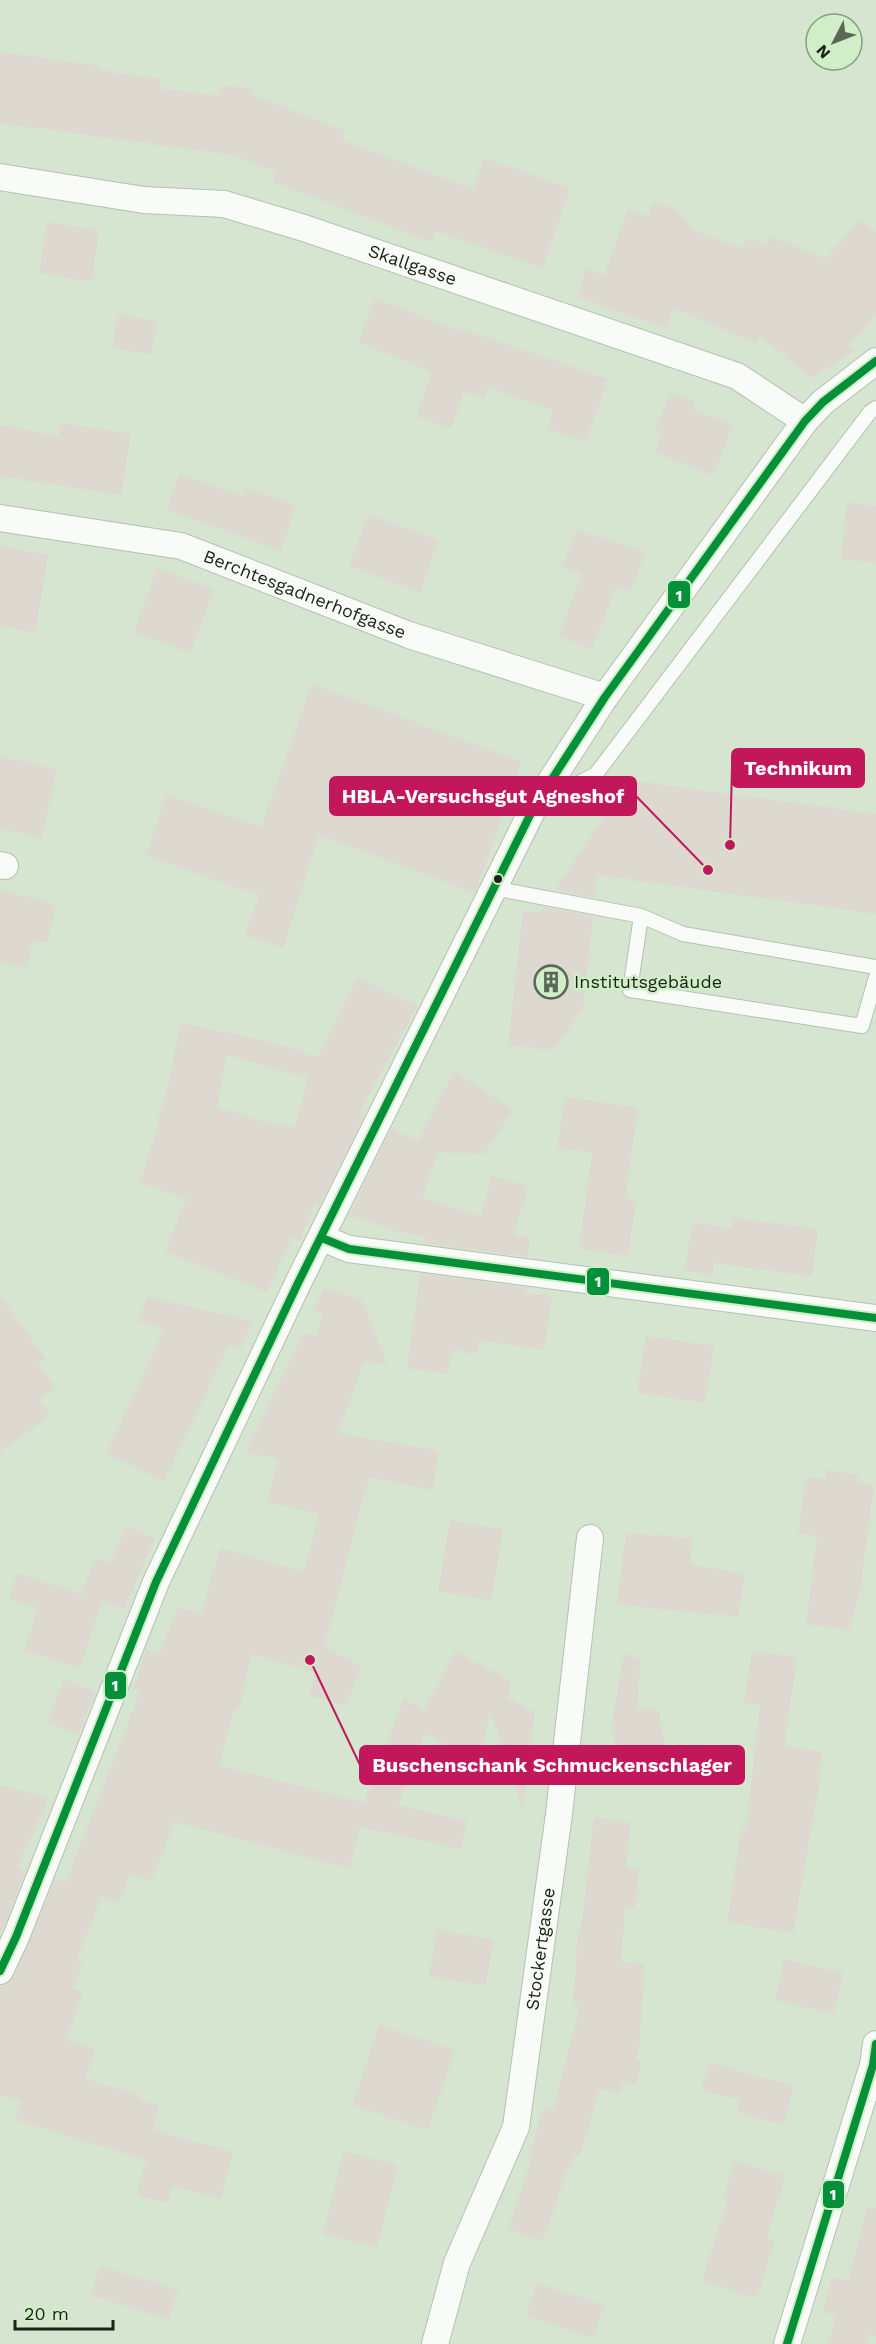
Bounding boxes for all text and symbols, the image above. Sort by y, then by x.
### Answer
north arrow [804,12,864,72]
text: N [812,41,834,62]
street label: Skallgasse [366,240,459,289]
street label: Berchtesgadnerhofgasse [201,545,409,643]
line badge: 1 [667,580,691,609]
text: 1 [676,586,682,605]
callout: Technikum [732,749,864,787]
text: Technikum [744,756,852,780]
callout: HBLA-Versuchsgut Agneshof [330,777,636,815]
text: HBLA-Versuchsgut Agneshof [342,784,625,808]
unlabelled marker [492,873,504,885]
building icon: Institutsgebäude [533,964,569,1000]
place label: Institutsgebäude [574,971,722,992]
line badge: 1 [586,1267,610,1296]
text: 1 [595,1272,601,1291]
line badge: 1 [104,1671,127,1700]
text: 1 [112,1676,118,1695]
callout: Buschenschank Schmuckenschlager [360,1746,744,1784]
text: Buschenschank Schmuckenschlager [372,1753,732,1777]
street label: Stockertgasse [521,1886,559,2012]
line badge: 1 [822,2180,845,2209]
text: 1 [830,2185,836,2204]
scale bar [15,2293,112,2331]
text: 20 m [24,2303,69,2324]

